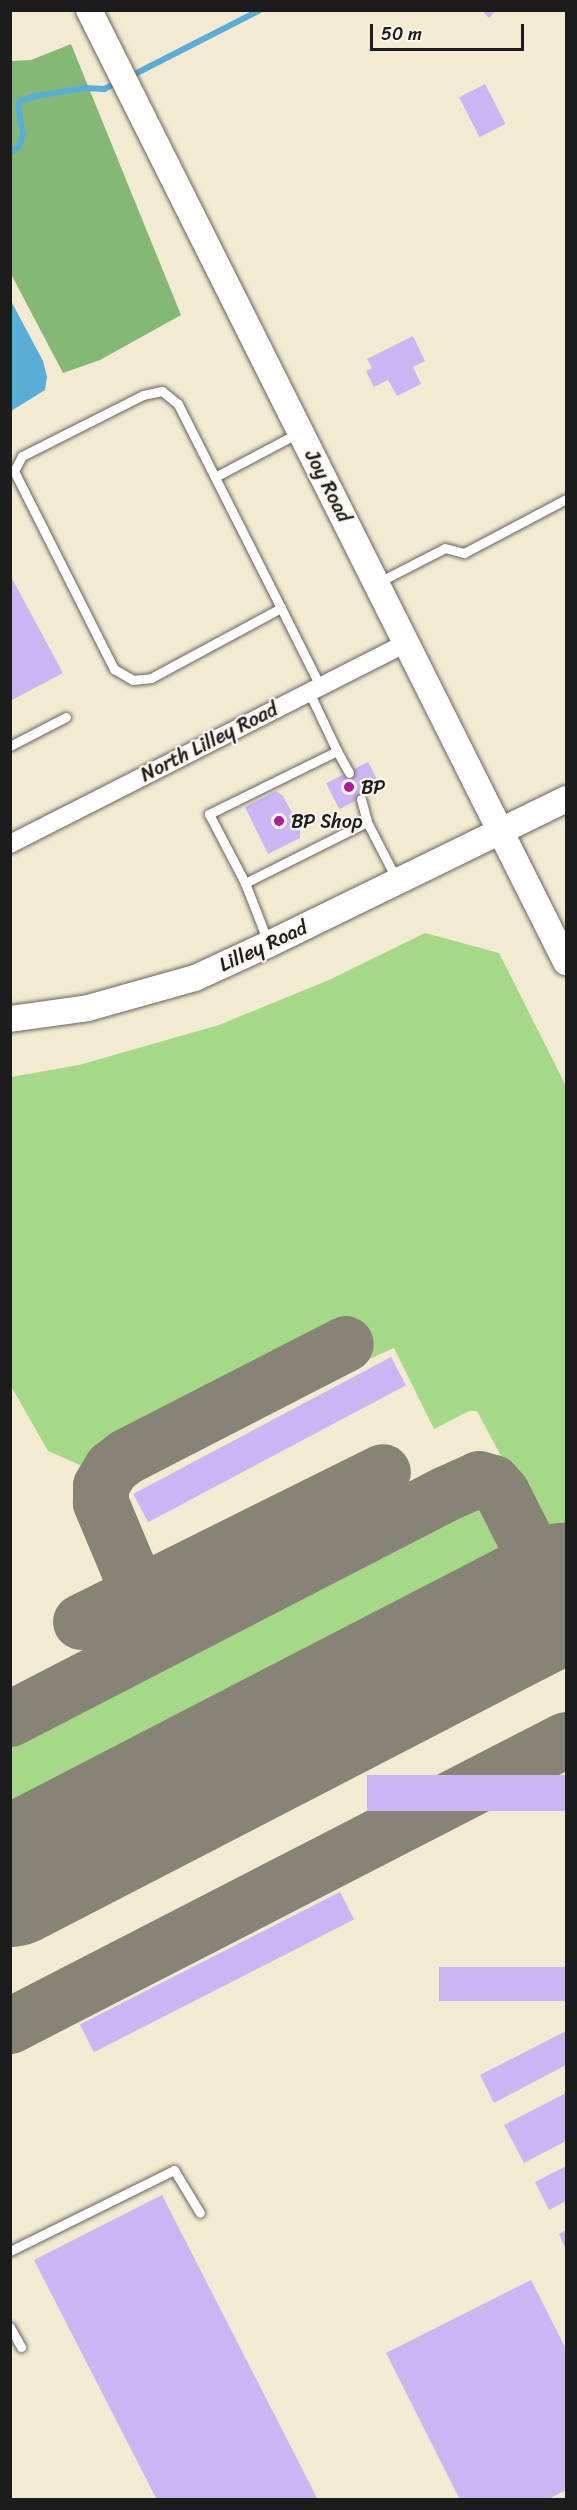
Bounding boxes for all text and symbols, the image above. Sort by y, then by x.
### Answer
scale bar [373,12,528,50]
text: 50 m [381,18,422,50]
street label: Joy Road [300,446,356,526]
street label: North Lilley Road [136,697,282,787]
place label: BP [361,775,385,799]
marker: BP [342,780,356,794]
place label: BP Shop [291,809,364,833]
marker: BP Shop [272,814,286,828]
street label: Lilley Road [215,915,311,977]

